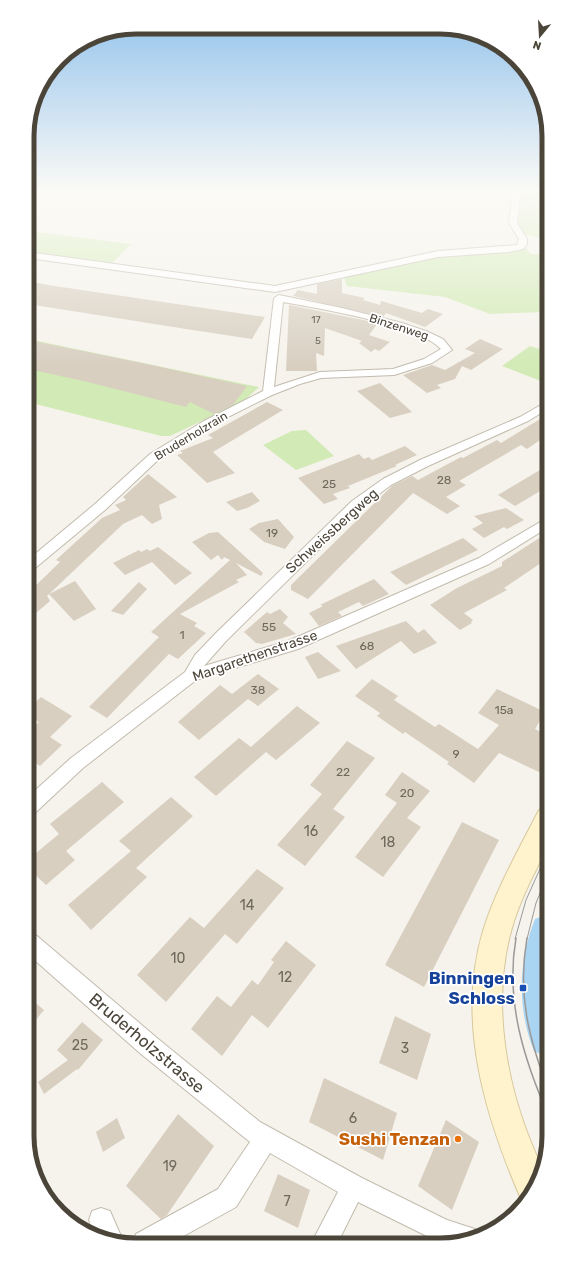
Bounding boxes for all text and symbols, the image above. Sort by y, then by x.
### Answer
north arrow [520,16,560,56]
text: N [531,38,543,52]
street label: Binzenweg [368,311,430,343]
house number: 17 [311,314,321,326]
house number: 5 [315,335,321,347]
street label: Bruderholzrain [152,409,230,463]
house number: 28 [437,473,451,487]
house number: 25 [322,477,336,491]
street label: Schweissbergweg [282,485,382,577]
house number: 19 [266,526,278,540]
house number: 55 [262,620,276,634]
street label: Margarethenstrasse [190,627,320,685]
house number: 1 [179,628,185,642]
house number: 68 [360,639,374,653]
house number: 38 [251,683,265,697]
house number: 15a [495,703,513,717]
house number: 9 [452,747,460,761]
house number: 22 [336,765,350,779]
house number: 20 [400,786,414,800]
house number: 16 [304,823,318,840]
house number: 18 [381,834,396,851]
house number: 14 [240,897,255,914]
house number: 10 [171,950,186,967]
place label: Binningen Schloss [429,968,515,1008]
house number: 12 [278,969,292,986]
marker: Binningen Schloss [518,983,528,993]
street label: Bruderholzstrasse [85,989,209,1097]
house number: 25 [72,1037,88,1054]
house number: 3 [401,1040,409,1057]
house number: 6 [349,1110,357,1127]
place label: Sushi Tenzan [339,1129,450,1149]
marker: Sushi Tenzan [453,1134,463,1144]
house number: 19 [163,1158,177,1175]
house number: 7 [283,1193,291,1210]

